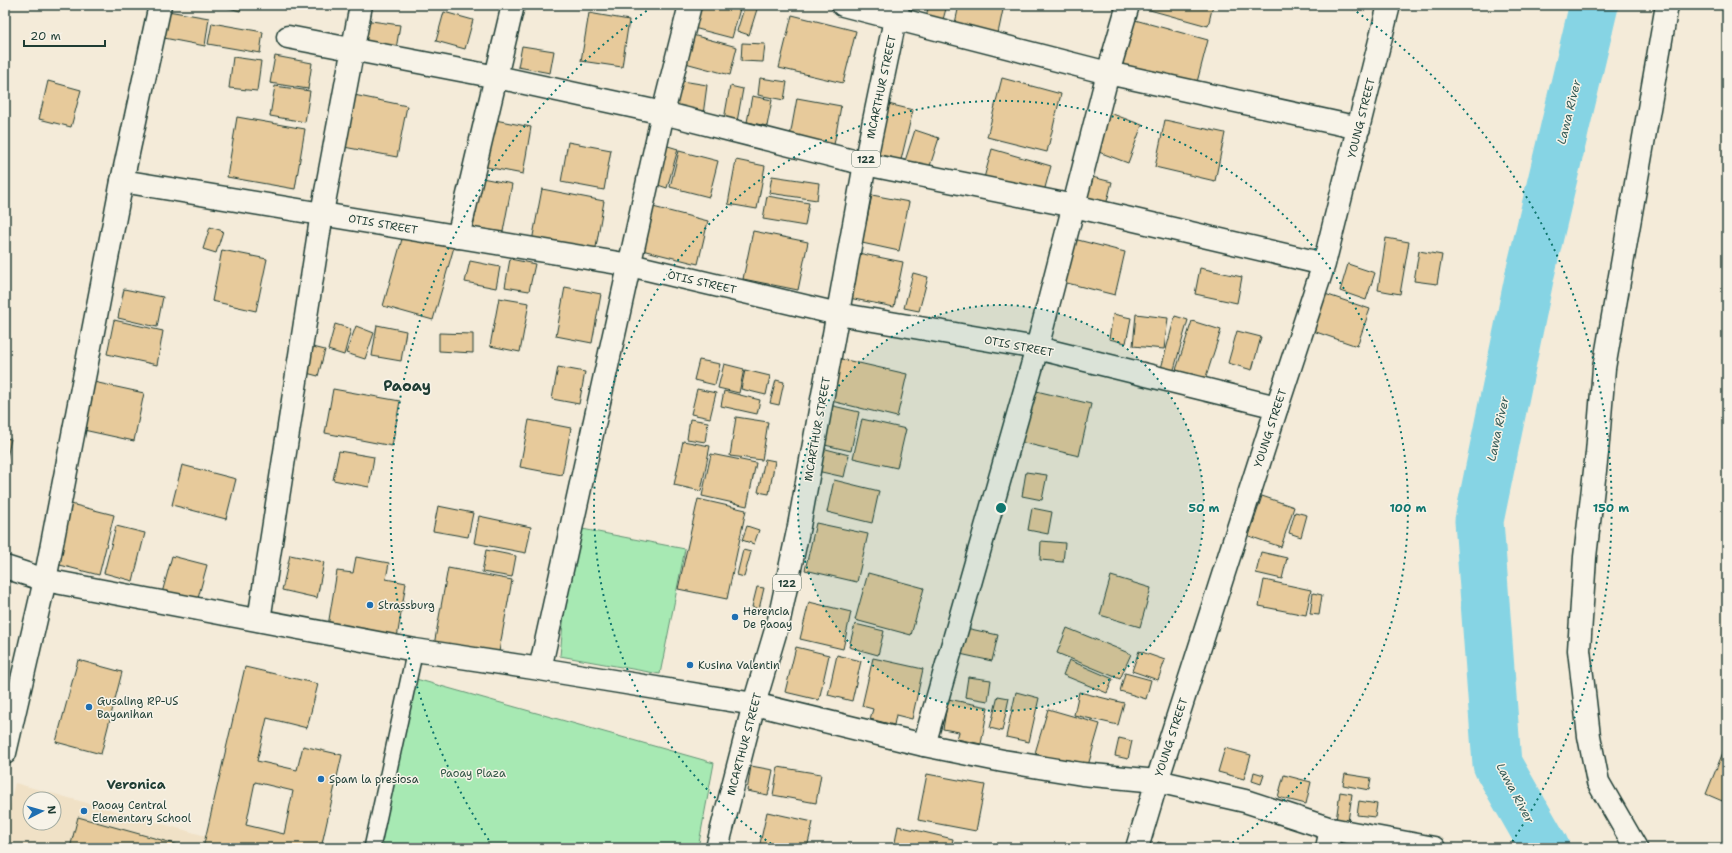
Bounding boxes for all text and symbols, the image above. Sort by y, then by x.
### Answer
scale bar [24,22,105,48]
text: 20 m [30,28,61,44]
street label: MCARTHUR STREET [863,34,900,140]
street label: YOUNG STREET [1344,76,1379,160]
water label: Lawa River [1553,78,1585,146]
road number: 122 [852,151,880,167]
street label: OTIS STREET [347,211,419,238]
street label: OTIS STREET [666,267,738,298]
street label: OTIS STREET [983,332,1055,361]
street label: MCARTHUR STREET [801,375,834,483]
district label: Paoay [383,376,431,396]
street label: YOUNG STREET [1251,387,1290,470]
water label: Lawa River [1483,395,1513,463]
text: 50 m [1189,500,1220,516]
text: 100 m [1390,500,1427,516]
text: 150 m [1593,500,1629,516]
centre of rings [994,501,1008,515]
road number: 122 [773,575,801,591]
place label: Strassburg [378,598,435,613]
marker: Strassburg [365,600,375,610]
place label: Herencia De Paoay [743,604,792,632]
marker: Herencia De Paoay [730,612,740,622]
place label: Kusina Valentin [698,658,780,673]
marker: Kusina Valentin [685,660,695,670]
street label: MCARTHUR STREET [724,691,765,797]
place label: Gusaling RP-US Bayanihan [97,694,178,722]
street label: YOUNG STREET [1152,696,1191,779]
marker: Gusaling RP-US Bayanihan [84,702,94,712]
water label: Lawa River [1492,760,1538,826]
park label: Paoay Plaza [440,766,506,781]
place label: Spam la presiosa [329,772,419,787]
marker: Spam la presiosa [316,774,326,784]
district label: Veronica [106,776,166,793]
north arrow [22,791,62,831]
place label: Paoay Central Elementary School [92,798,192,826]
text: N [44,805,59,815]
marker: Paoay Central Elementary School [79,806,89,816]

